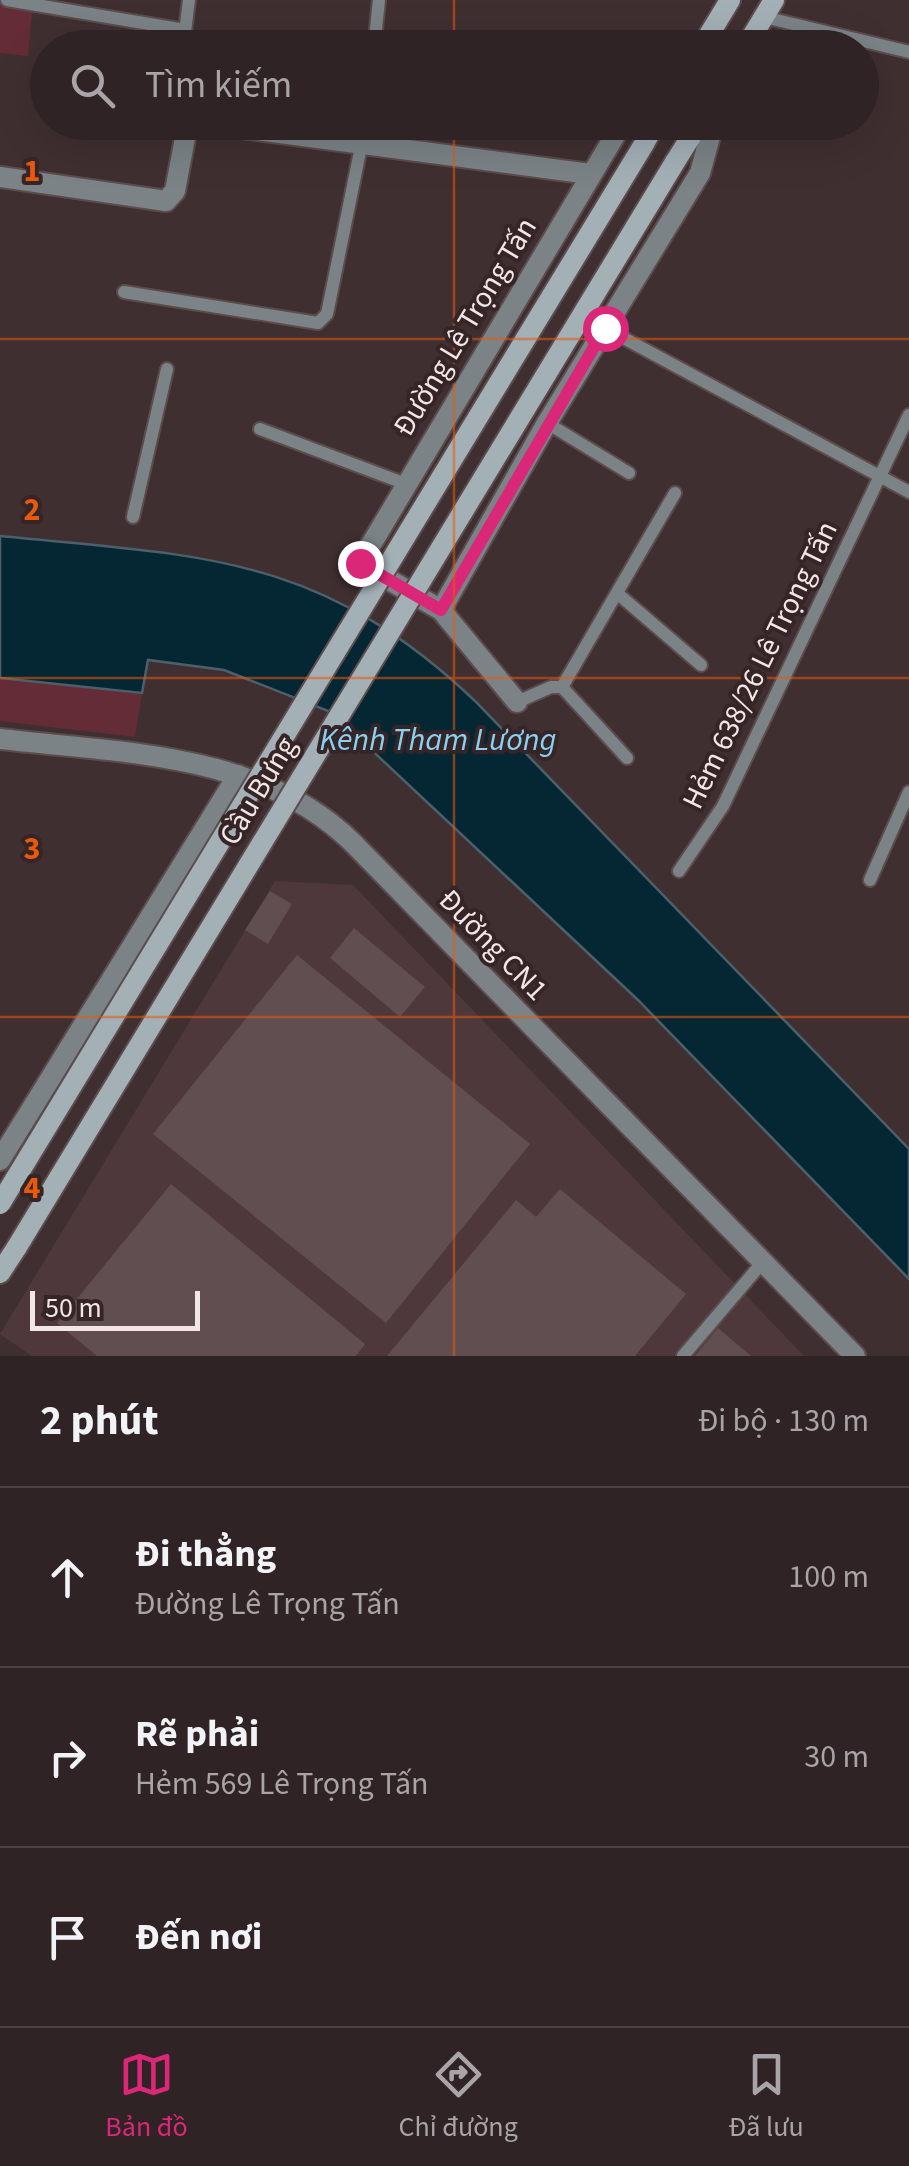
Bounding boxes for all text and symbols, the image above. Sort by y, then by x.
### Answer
search box [30,30,879,140]
icon: search [65,58,120,113]
text: Tìm kiếm [145,58,292,112]
text: 1 [24,148,40,194]
street label: Đường Lê Trọng Tấn [383,210,547,444]
route start [583,306,629,352]
text: 2 [24,487,40,533]
street label: Hẻm 638/26 Lê Trọng Tấn [672,514,848,816]
route end [338,541,384,587]
water label: Kênh Tham Lương [319,717,557,763]
street label: Cầu Bưng [209,728,307,854]
text: 3 [24,826,40,872]
street label: Đường CN1 [429,879,557,1011]
text: 4 [24,1165,41,1211]
scale bar [30,1286,200,1330]
text: 50 m [45,1288,102,1328]
text: 2 phút [40,1391,159,1451]
text: Đi bộ · 130 m [698,1398,869,1444]
text: Đi thẳng [135,1527,276,1581]
icon: ahead [40,1550,95,1605]
text: 100 m [788,1554,869,1600]
text: Đường Lê Trọng Tấn [135,1581,400,1627]
text: Rẽ phải [135,1707,259,1761]
icon: right [40,1730,95,1785]
text: 30 m [804,1734,869,1780]
text: Hẻm 569 Lê Trọng Tấn [135,1761,429,1807]
icon: arrive [40,1910,95,1965]
text: Đến nơi [135,1910,262,1964]
tab: Bản đồ [105,2047,188,2147]
tab: Chỉ đường [399,2047,518,2147]
tab: Đã lưu [729,2047,804,2147]

